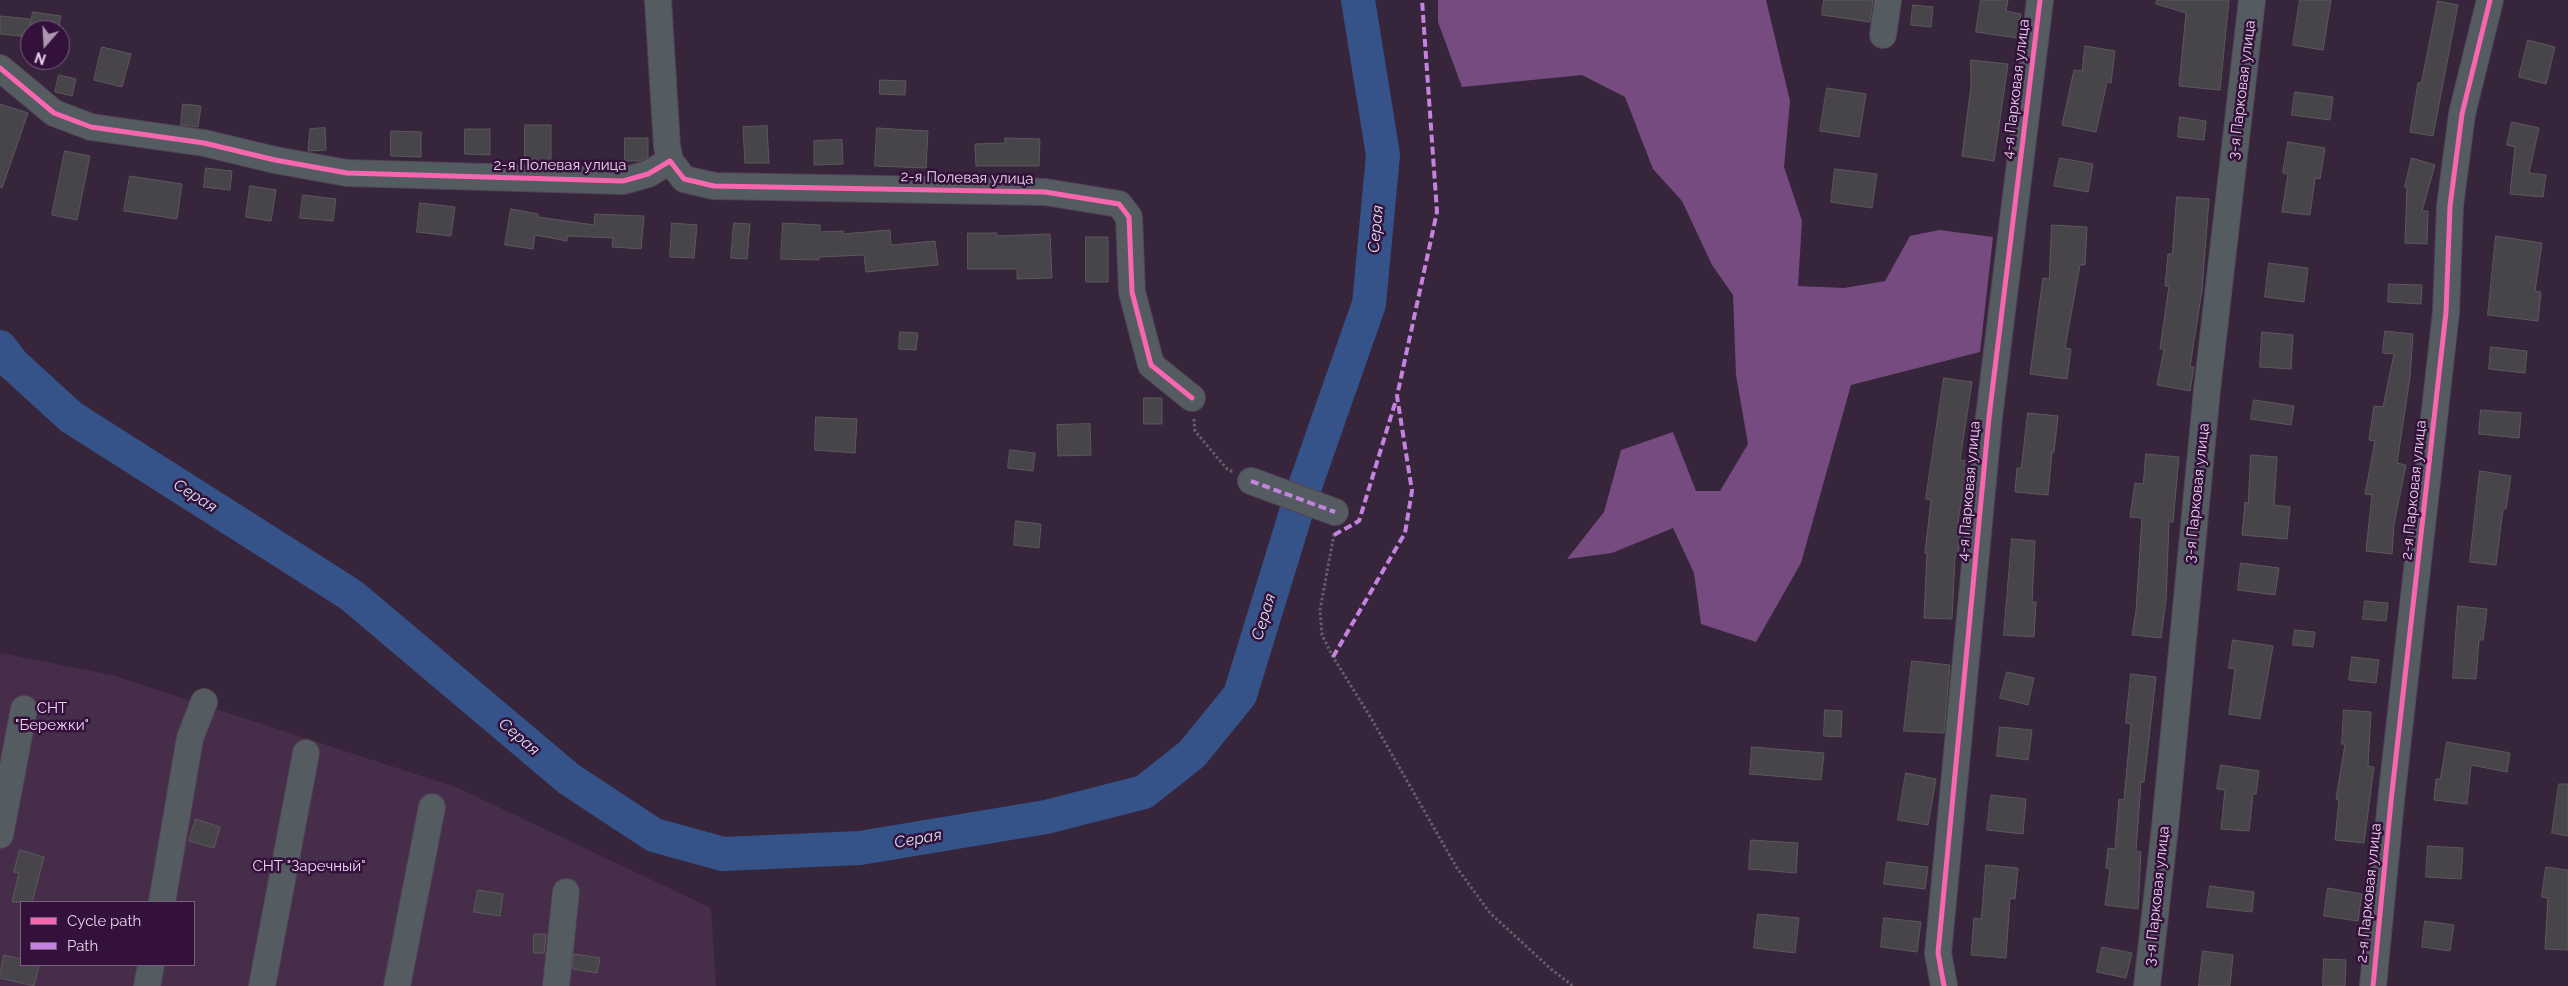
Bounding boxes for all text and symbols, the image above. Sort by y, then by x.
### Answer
street label: 4-я Парковая улица [1998,18,2034,160]
street label: 3-я Парковая улица [2224,19,2260,161]
north arrow [20,20,70,70]
text: N [33,49,48,68]
street label: 2-я Полевая улица [494,156,626,174]
street label: 2-я Полевая улица [900,168,1034,188]
water label: Серая [1364,204,1388,254]
street label: 2-я Парковая улица [2398,419,2430,561]
street label: 4-я Парковая улица [1954,420,1984,562]
street label: 3-я Парковая улица [2181,422,2213,564]
water label: Серая [170,475,220,517]
water label: Серая [1248,591,1280,643]
park label: СНТ "Бережки" [15,699,89,734]
water label: Серая [494,714,544,760]
street label: 2-я Парковая улица [2353,822,2385,964]
water label: Серая [893,825,943,853]
street label: 3-я Парковая улица [2141,825,2173,967]
park label: СНТ "Заречный" [252,857,366,875]
legend [20,901,195,966]
text: Cycle path [67,912,141,930]
text: Path [67,937,98,955]

